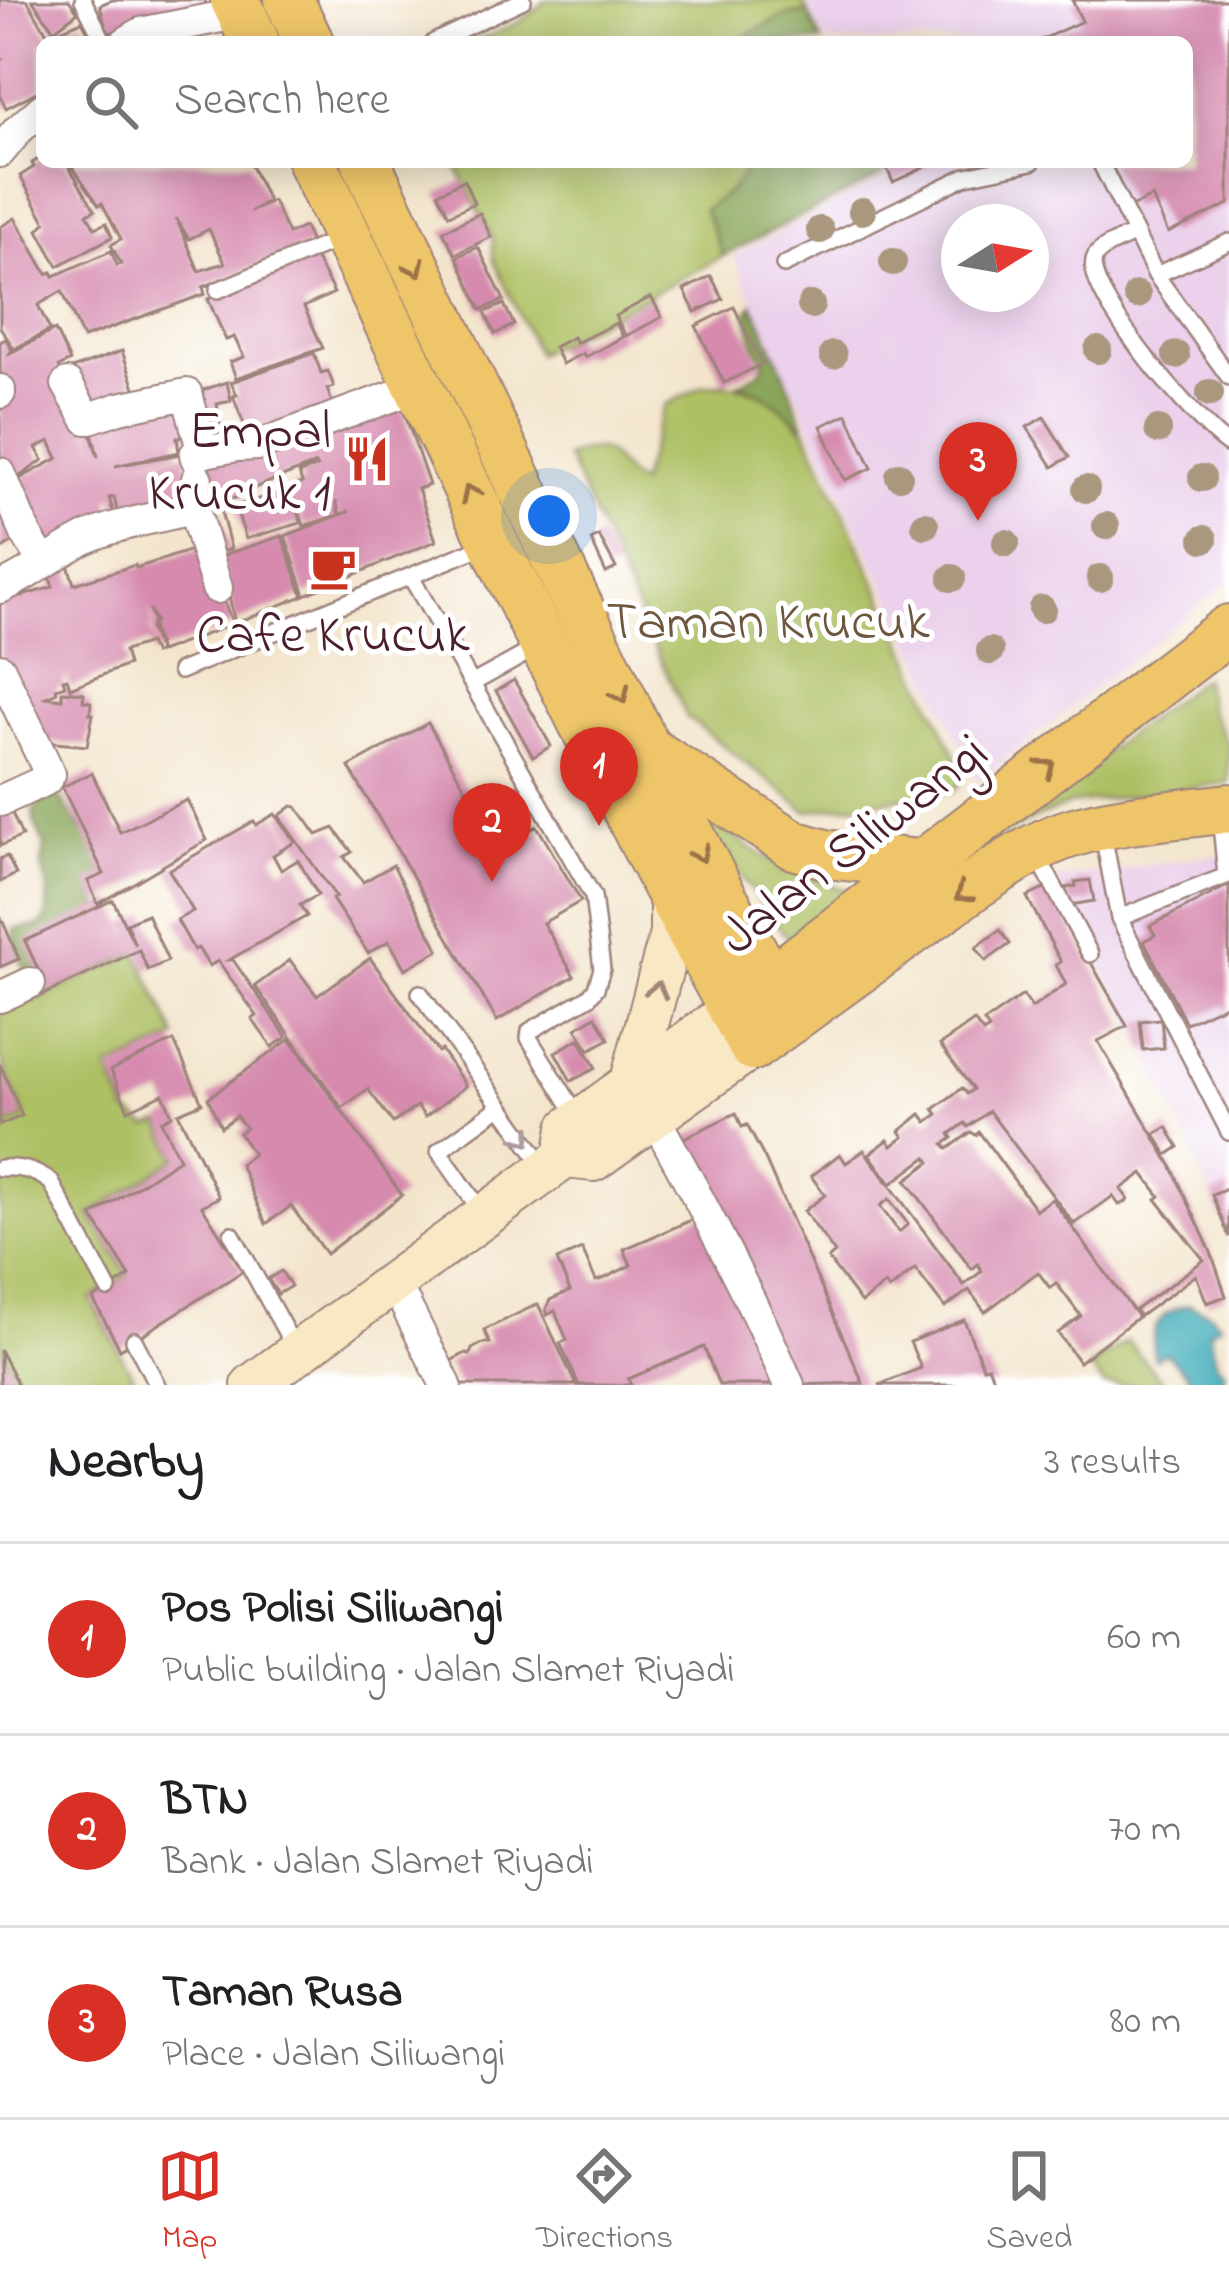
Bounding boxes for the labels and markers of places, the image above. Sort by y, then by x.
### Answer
place label: Empal Krucuk 1 [148,395,331,535]
pin: 3 [939,422,1017,521]
restaurant icon: Empal Krucuk 1 [342,434,392,484]
cafe icon: Cafe Krucuk [308,543,358,593]
place label: Cafe Krucuk [196,599,470,677]
pin: 1 [560,727,638,826]
pin: 2 [453,783,531,882]

